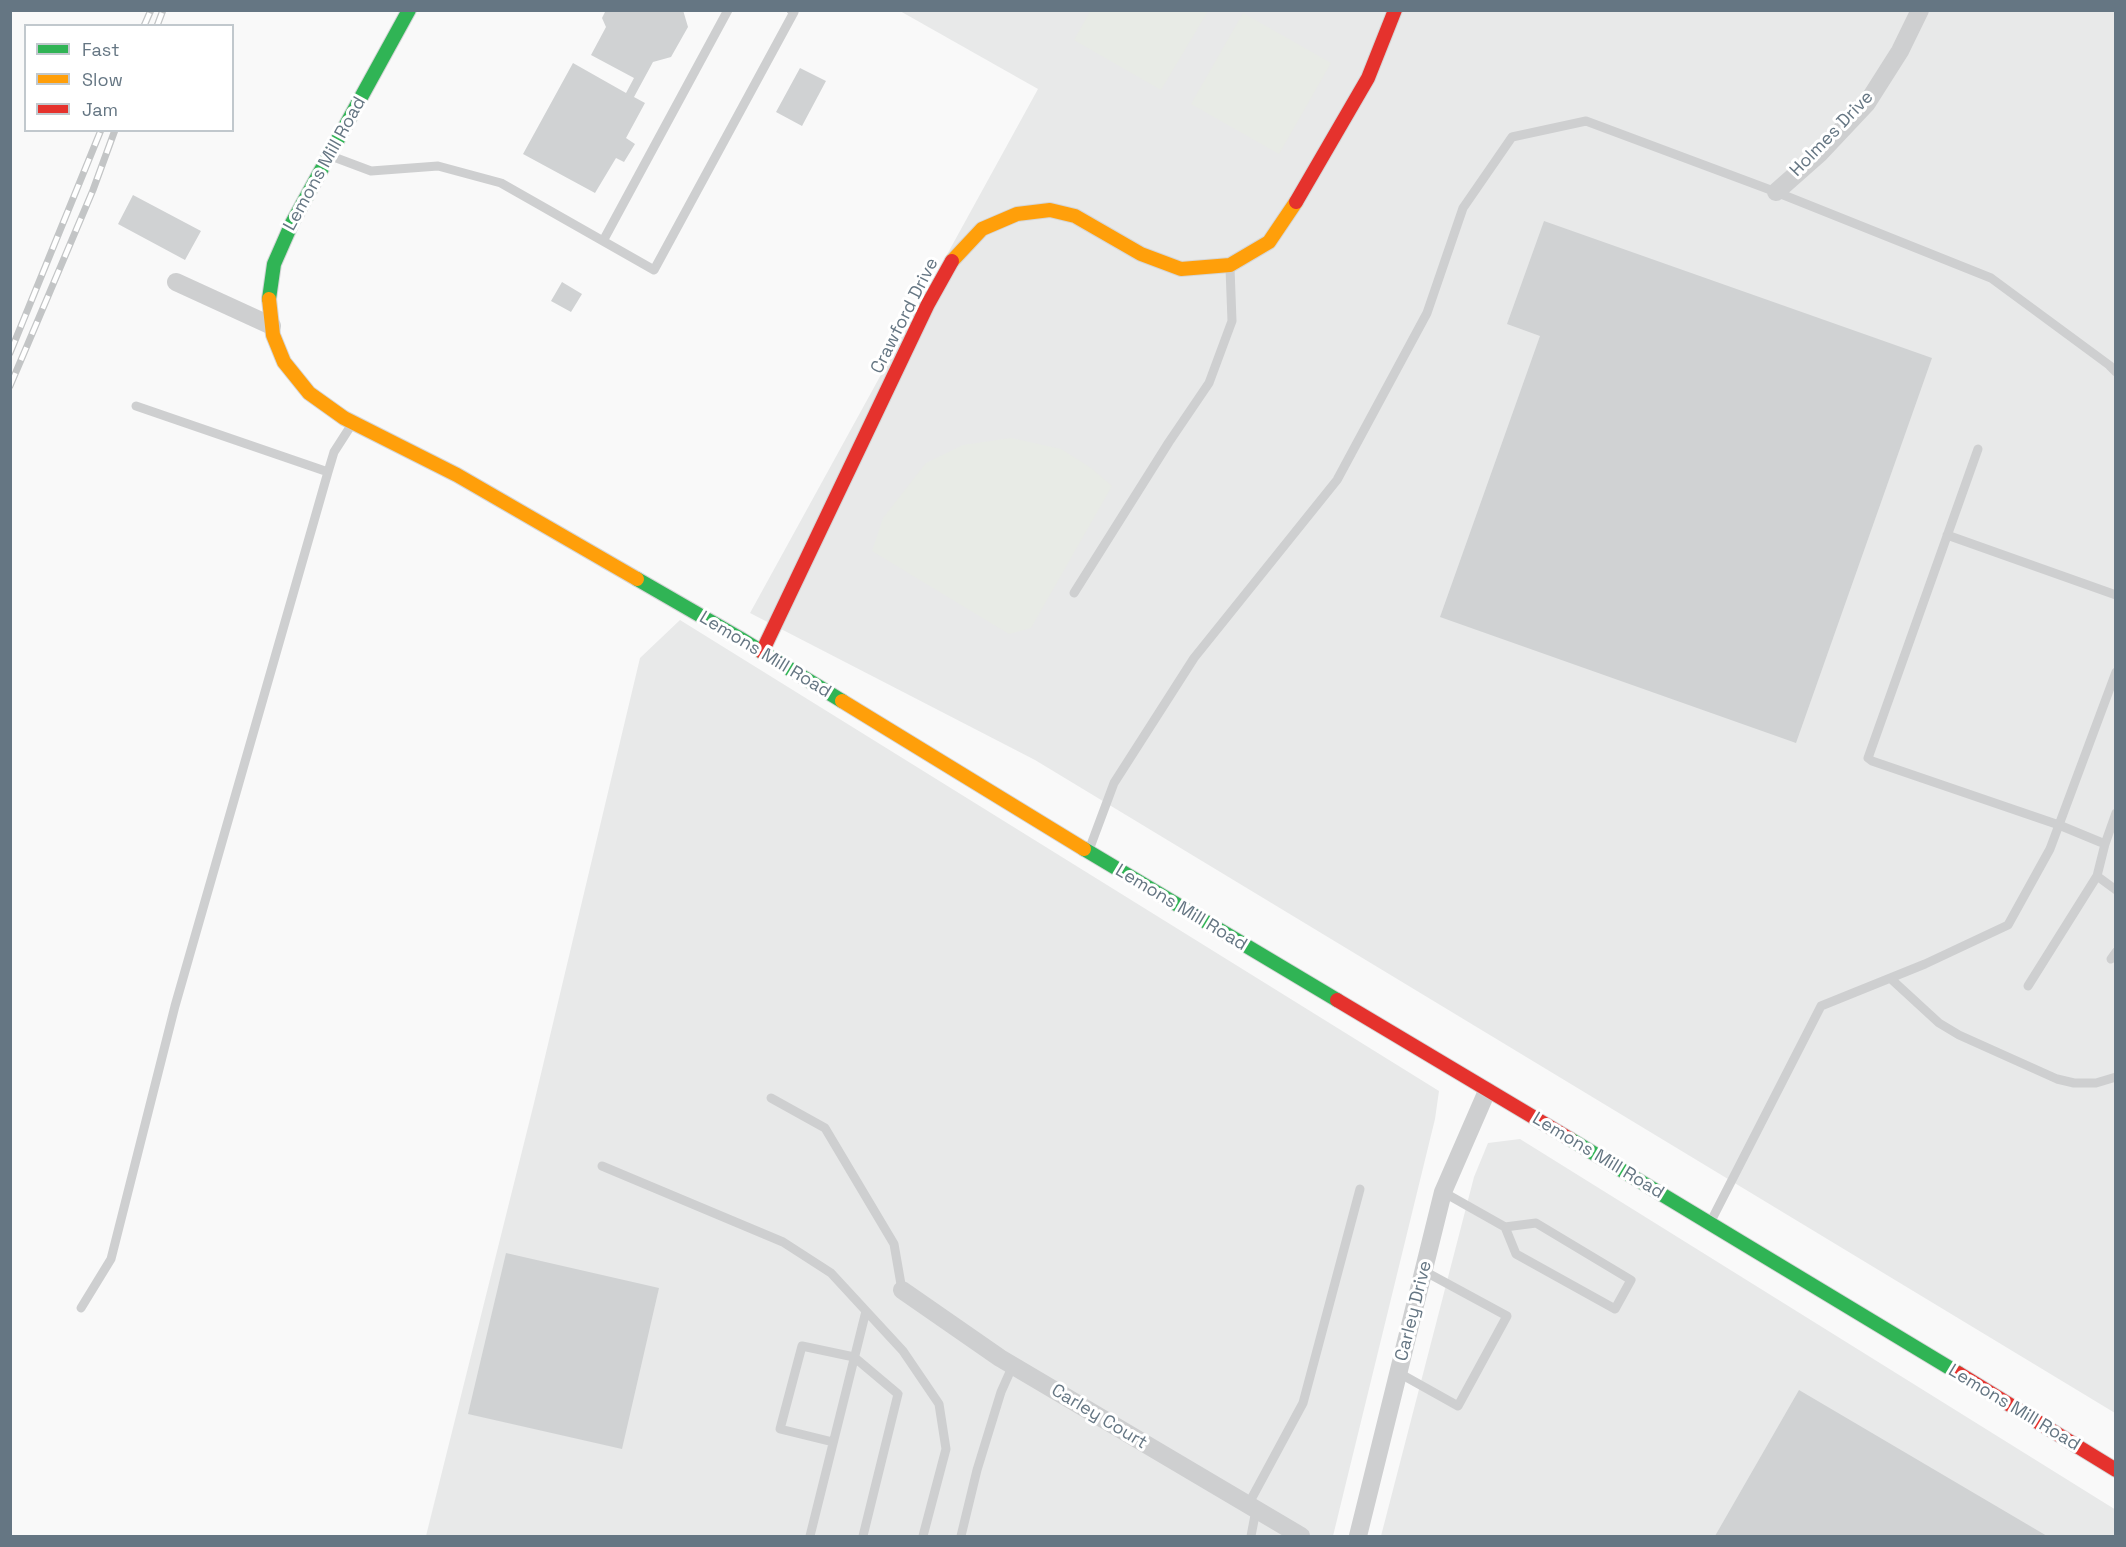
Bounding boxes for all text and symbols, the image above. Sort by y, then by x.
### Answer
legend [24,24,234,132]
text: Fast [82,38,119,61]
text: Slow [82,68,123,91]
street label: Holmes Drive [1786,87,1878,181]
street label: Lemons Mill Road [279,93,371,235]
text: Jam [82,98,118,121]
street label: Crawford Drive [867,254,943,378]
street label: Lemons Mill Road [695,607,835,703]
street label: Lemons Mill Road [1111,860,1251,956]
street label: Lemons Mill Road [1528,1108,1668,1204]
street label: Carley Drive [1391,1259,1437,1363]
street label: Lemons Mill Road [1944,1360,2084,1456]
street label: Carley Court [1047,1380,1151,1454]

